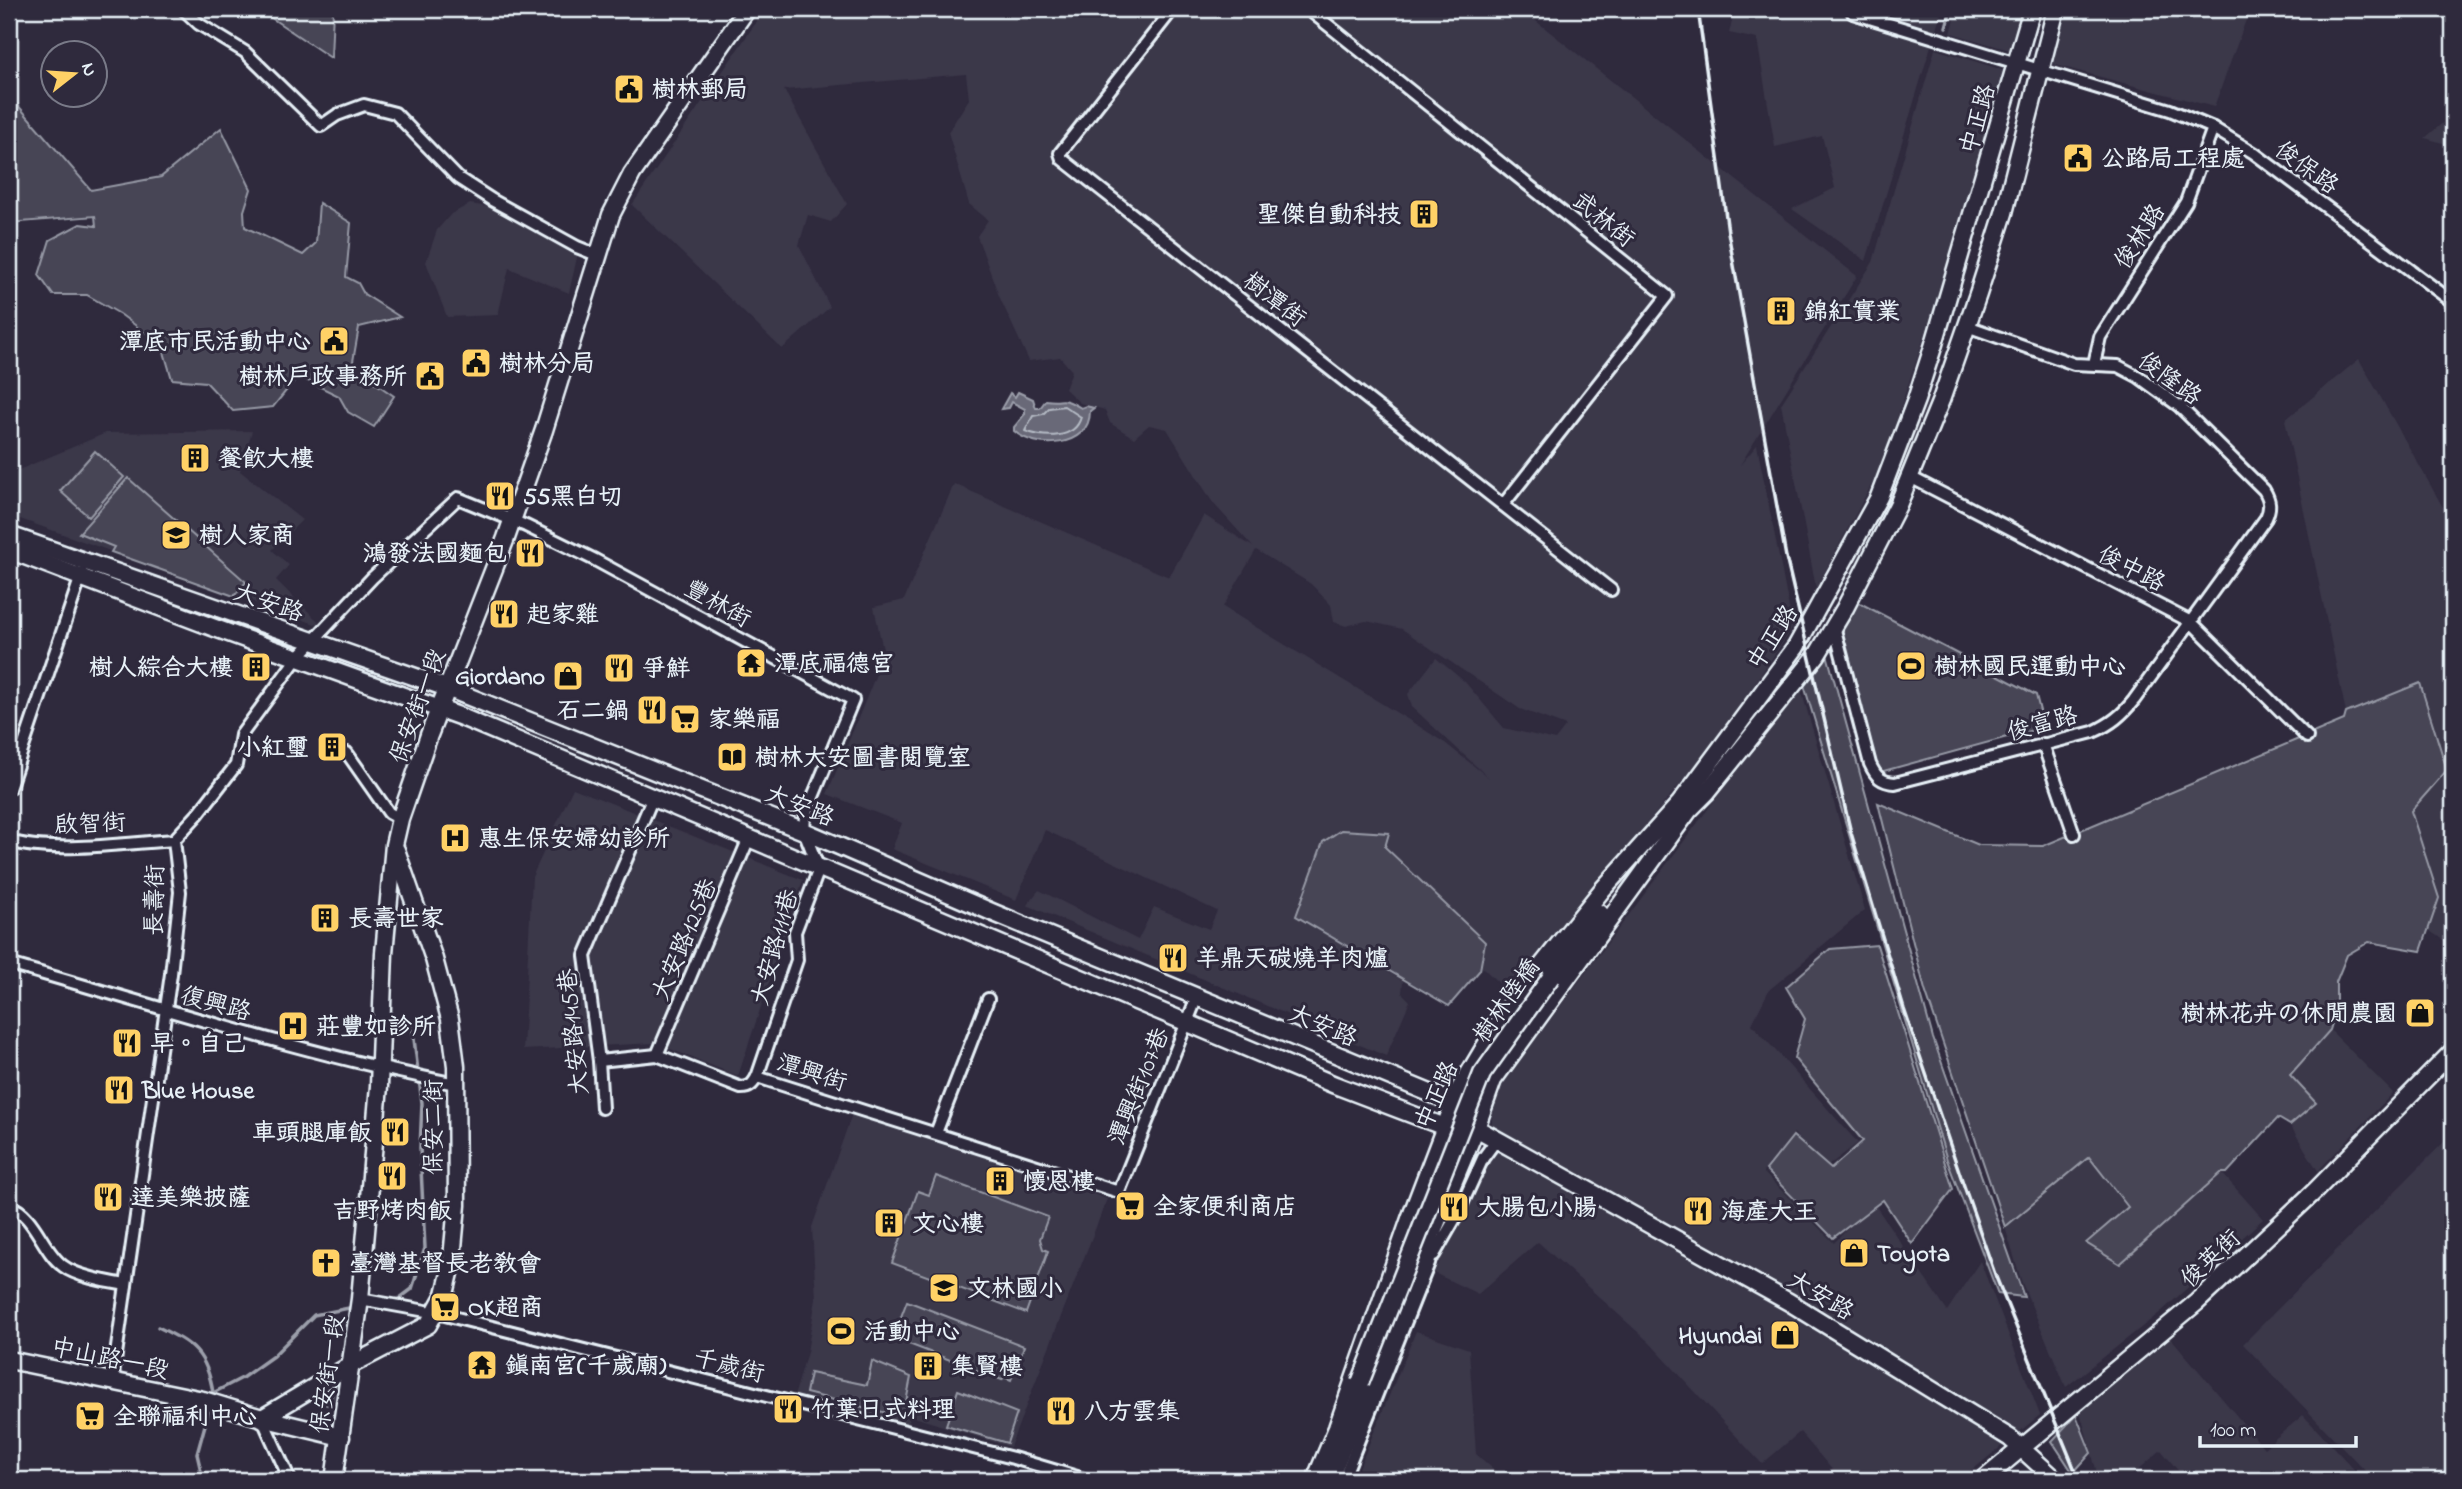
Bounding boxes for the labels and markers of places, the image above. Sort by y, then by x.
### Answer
public building icon: 樹林郵局 [612,72,646,106]
place label: 樹林郵局 [652,74,748,109]
public building icon: 公路局工程處 [2061,141,2095,175]
place label: 公路局工程處 [2101,143,2245,178]
building icon: 聖傑自動科技 [1407,197,1441,231]
place label: 聖傑自動科技 [1257,199,1401,234]
building icon: 錦紅實業 [1764,294,1798,328]
place label: 錦紅實業 [1804,296,1900,331]
public building icon: 潭底市民活動中心 [317,324,351,358]
place label: 潭底市民活動中心 [119,326,311,361]
public building icon: 樹林分局 [459,346,493,380]
place label: 樹林分局 [499,348,595,383]
public building icon: 樹林戶政事務所 [413,359,447,393]
place label: 樹林戶政事務所 [239,361,407,396]
building icon: 餐飲大樓 [178,441,212,475]
place label: 餐飲大樓 [218,443,314,478]
restaurant icon: 55黑白切 [483,479,517,513]
place label: 55黑白切 [523,481,622,516]
school or university icon: 樹人家商 [159,518,193,552]
place label: 樹人家商 [199,520,295,555]
restaurant icon: 鴻發法國麵包 [513,536,547,570]
place label: 鴻發法國麵包 [363,538,507,573]
restaurant icon: 起家雞 [487,597,521,631]
place label: 起家雞 [527,599,599,634]
temple icon: 潭底福德宮 [734,646,768,680]
place label: 潭底福德宮 [774,648,894,683]
sports icon: 樹林國民運動中心 [1894,649,1928,683]
building icon: 樹人綜合大樓 [239,650,273,684]
restaurant icon: 爭鮮 [602,651,636,685]
place label: 樹林國民運動中心 [1934,651,2126,686]
place label: 樹人綜合大樓 [89,652,233,687]
place label: 爭鮮 [642,653,690,688]
shop icon: Giordano [551,659,585,693]
place label: Giordano [455,661,545,696]
restaurant icon: 石二鍋 [635,693,669,727]
place label: 石二鍋 [557,695,629,730]
supermarket icon: 家樂福 [668,702,702,736]
place label: 家樂福 [708,704,780,739]
building icon: 小紅璽 [315,730,349,764]
place label: 小紅璽 [237,732,309,767]
library icon: 樹林大安圖書閱覽室 [715,740,749,774]
place label: 樹林大安圖書閱覽室 [755,742,971,777]
hospital icon: 惠生保安婦幼診所 [438,821,472,855]
place label: 惠生保安婦幼診所 [478,823,670,858]
building icon: 長壽世家 [308,901,342,935]
place label: 長壽世家 [348,903,444,938]
restaurant icon: 羊鼎天碳燒羊肉爐 [1156,941,1190,975]
place label: 羊鼎天碳燒羊肉爐 [1196,943,1389,978]
shop icon: 樹林花卉の休閒農園 [2403,996,2437,1030]
place label: 樹林花卉の休閒農園 [2181,998,2397,1033]
hospital icon: 莊豐如診所 [276,1009,310,1043]
place label: 莊豐如診所 [316,1011,436,1046]
restaurant icon: 早。自己 [110,1026,144,1060]
place label: 早。自己 [150,1028,246,1063]
restaurant icon: Blue House [102,1073,136,1107]
place label: Blue House [141,1075,255,1110]
restaurant icon: 車頭腿庫飯 [378,1115,412,1149]
place label: 車頭腿庫飯 [252,1117,372,1152]
restaurant icon: 吉野烤肉飯 [375,1159,409,1193]
building icon: 懷恩樓 [983,1164,1017,1198]
place label: 懷恩樓 [1023,1166,1095,1201]
restaurant icon: 達美樂披薩 [91,1180,125,1214]
place label: 達美樂披薩 [131,1182,251,1217]
supermarket icon: 全家便利商店 [1113,1189,1147,1223]
restaurant icon: 大腸包小腸 [1437,1190,1471,1224]
place label: 全家便利商店 [1153,1191,1297,1226]
place label: 大腸包小腸 [1477,1192,1597,1227]
restaurant icon: 海產大王 [1681,1194,1715,1228]
place label: 吉野烤肉飯 [332,1195,452,1230]
place label: 海產大王 [1721,1196,1817,1231]
building icon: 文心樓 [872,1206,906,1240]
place label: 文心樓 [912,1208,984,1243]
shop icon: Toyota [1837,1236,1871,1270]
place label: Toyota [1877,1238,1950,1274]
church icon: 臺灣基督長老教會 [309,1246,343,1280]
place label: 臺灣基督長老教會 [349,1248,541,1283]
school or university icon: 文林國小 [927,1271,961,1305]
place label: 文林國小 [967,1273,1063,1308]
supermarket icon: OK超商 [428,1290,462,1324]
place label: OK超商 [468,1292,543,1327]
sports icon: 活動中心 [824,1314,858,1348]
place label: 活動中心 [864,1316,960,1351]
shop icon: Hyundai [1768,1318,1802,1352]
place label: Hyundai [1678,1320,1762,1356]
temple icon: 鎮南宮(千歲廟) [465,1348,499,1382]
building icon: 集賢樓 [911,1349,945,1383]
place label: 鎮南宮(千歲廟) [505,1350,666,1385]
place label: 集賢樓 [951,1351,1023,1386]
restaurant icon: 竹葉日式料理 [771,1392,805,1426]
place label: 竹葉日式料理 [811,1394,955,1429]
restaurant icon: 八方雲集 [1044,1394,1078,1428]
place label: 八方雲集 [1084,1396,1180,1431]
supermarket icon: 全聯福利中心 [73,1399,107,1433]
place label: 全聯福利中心 [113,1401,257,1436]

